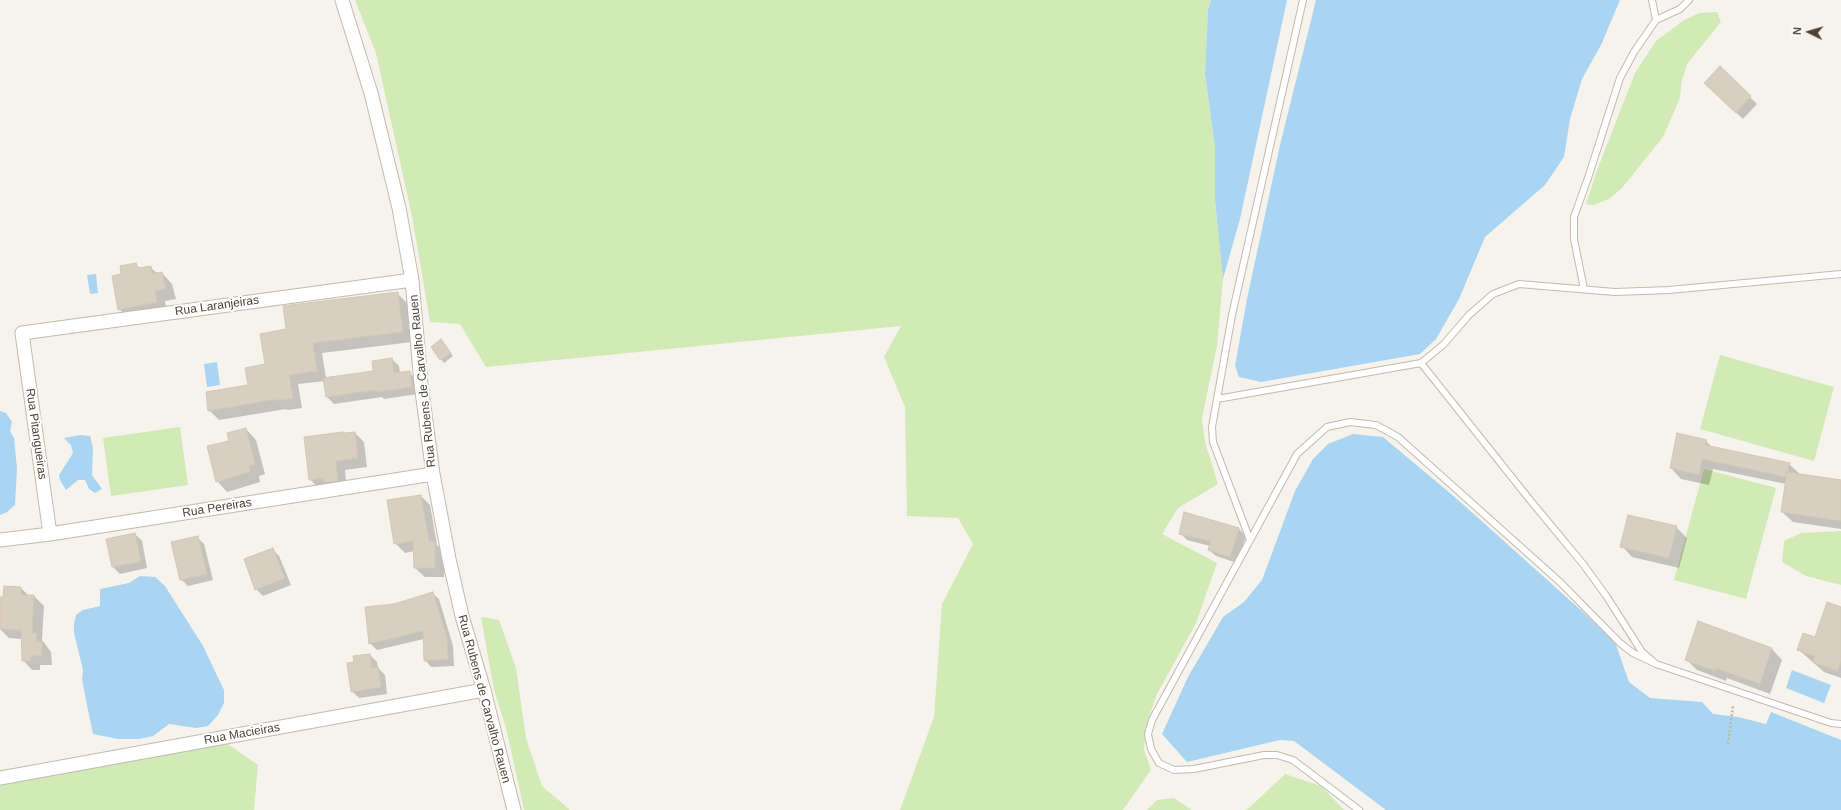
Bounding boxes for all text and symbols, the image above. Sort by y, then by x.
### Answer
north arrow [1789,12,1829,52]
text: N [1791,26,1803,35]
street label: Rua Laranjeiras [174,293,260,319]
street label: Rua Rubens de Carvalho Rauen [407,294,439,468]
street label: Rua Pitangueiras [22,387,50,481]
street label: Rua Pereiras [181,495,253,521]
street label: Rua Rubens de Carvalho Rauen [455,613,513,785]
street label: Rua Macieiras [203,720,281,748]

